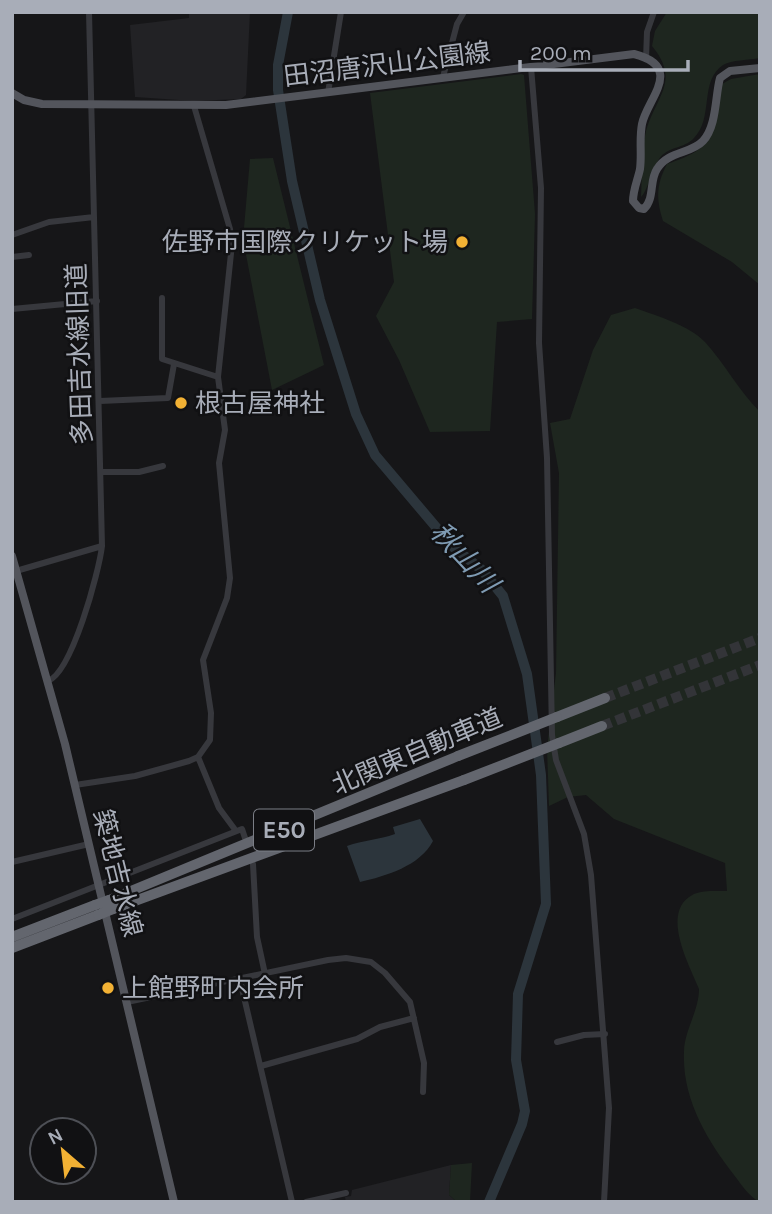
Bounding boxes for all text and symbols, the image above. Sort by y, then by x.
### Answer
scale bar [520,28,688,72]
street label: 田沼唐沢山公園線 [282,36,492,93]
text: 200 m [530,41,592,65]
place label: 佐野市国際クリケット場 [162,227,448,258]
marker: 佐野市国際クリケット場 [454,234,470,250]
street label: 多田吉水線旧道 [61,262,98,445]
place label: 根古屋神社 [195,388,325,419]
marker: 根古屋神社 [173,395,189,411]
water label: 秋山川 [424,515,507,601]
street label: 北関東自動車道 [327,702,507,801]
street label: 築地吉水線 [87,806,148,940]
road number: E50 [254,810,314,850]
place label: 上館野町内会所 [122,973,304,1004]
marker: 上館野町内会所 [100,980,116,996]
north arrow [28,1116,98,1186]
text: N [44,1124,67,1150]

